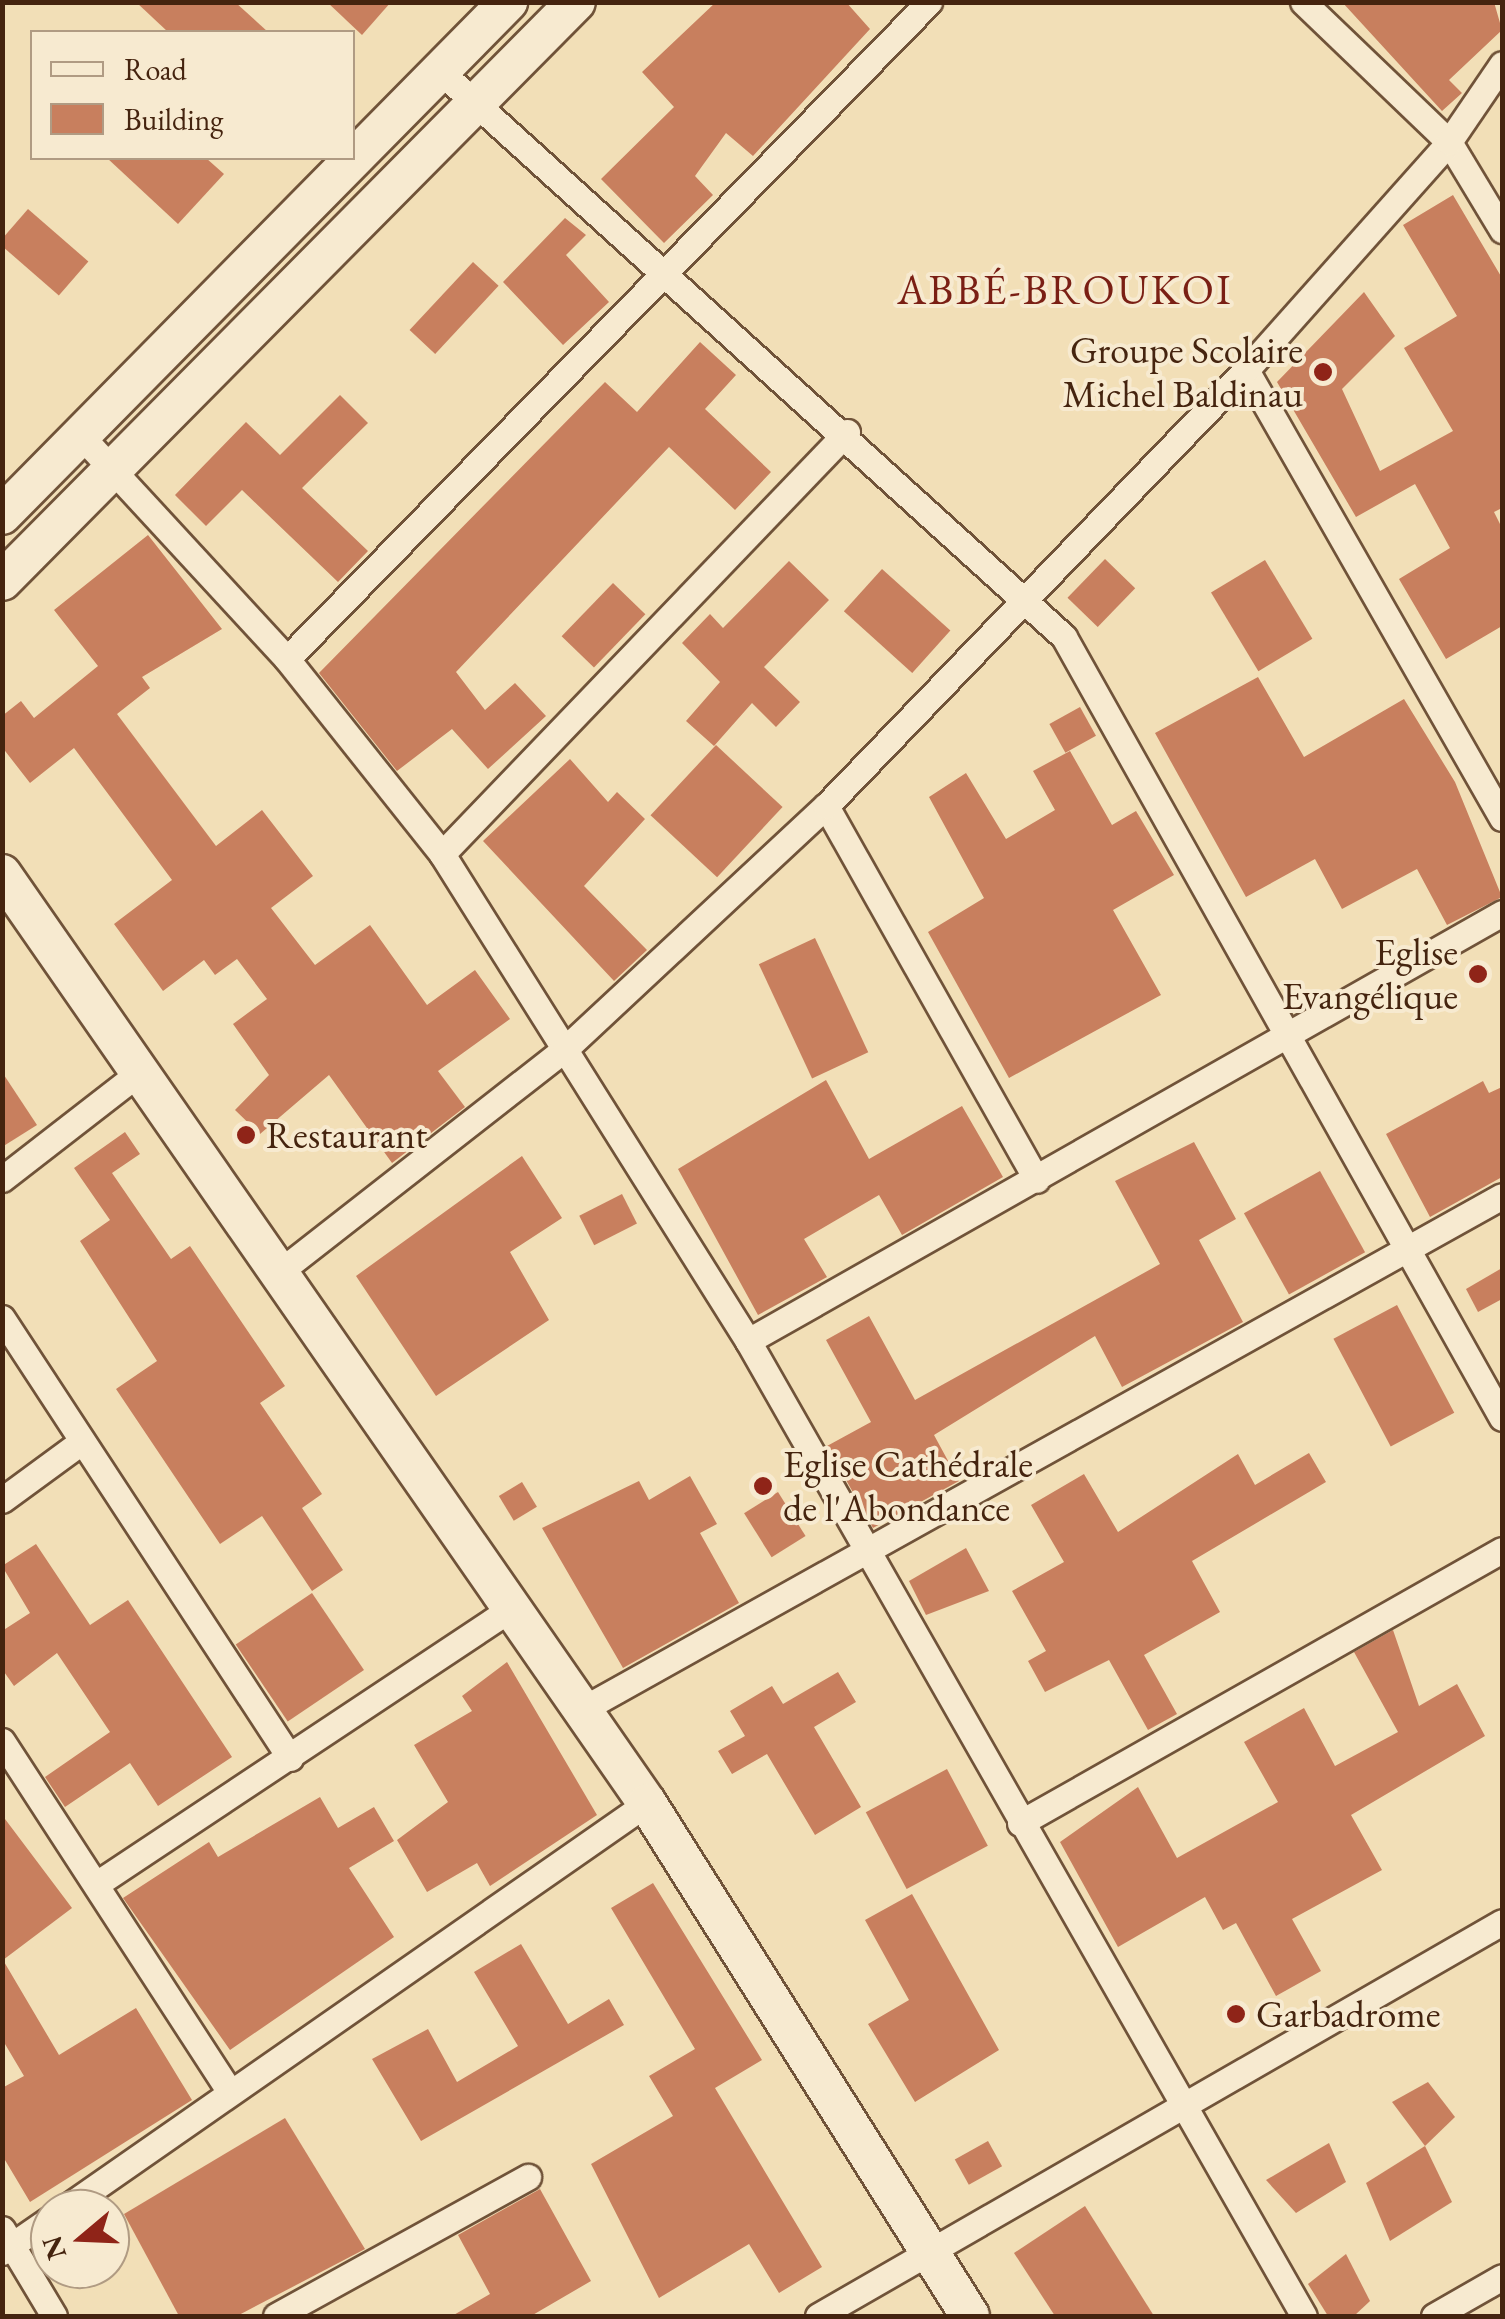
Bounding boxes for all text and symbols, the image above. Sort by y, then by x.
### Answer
legend [30,30,355,160]
text: Road [124,50,187,89]
text: Building [124,100,223,139]
district label: ABBÉ-BROUKOI [897,265,1233,315]
place label: Groupe Scolaire Michel Baldinau [1062,327,1303,416]
marker: Groupe Scolaire Michel Baldinau [1312,361,1334,383]
place label: Eglise Evangélique [1282,929,1458,1018]
marker: Eglise Evangélique [1467,963,1489,985]
place label: Restaurant [266,1112,427,1158]
marker: Restaurant [235,1124,257,1146]
place label: Eglise Cathédrale de l'Abondance [783,1441,1033,1530]
marker: Eglise Cathédrale de l'Abondance [752,1475,774,1497]
place label: Garbadrome [1256,1991,1441,2037]
marker: Garbadrome [1225,2003,1247,2025]
north arrow [30,2189,130,2289]
text: N [33,2232,74,2265]

